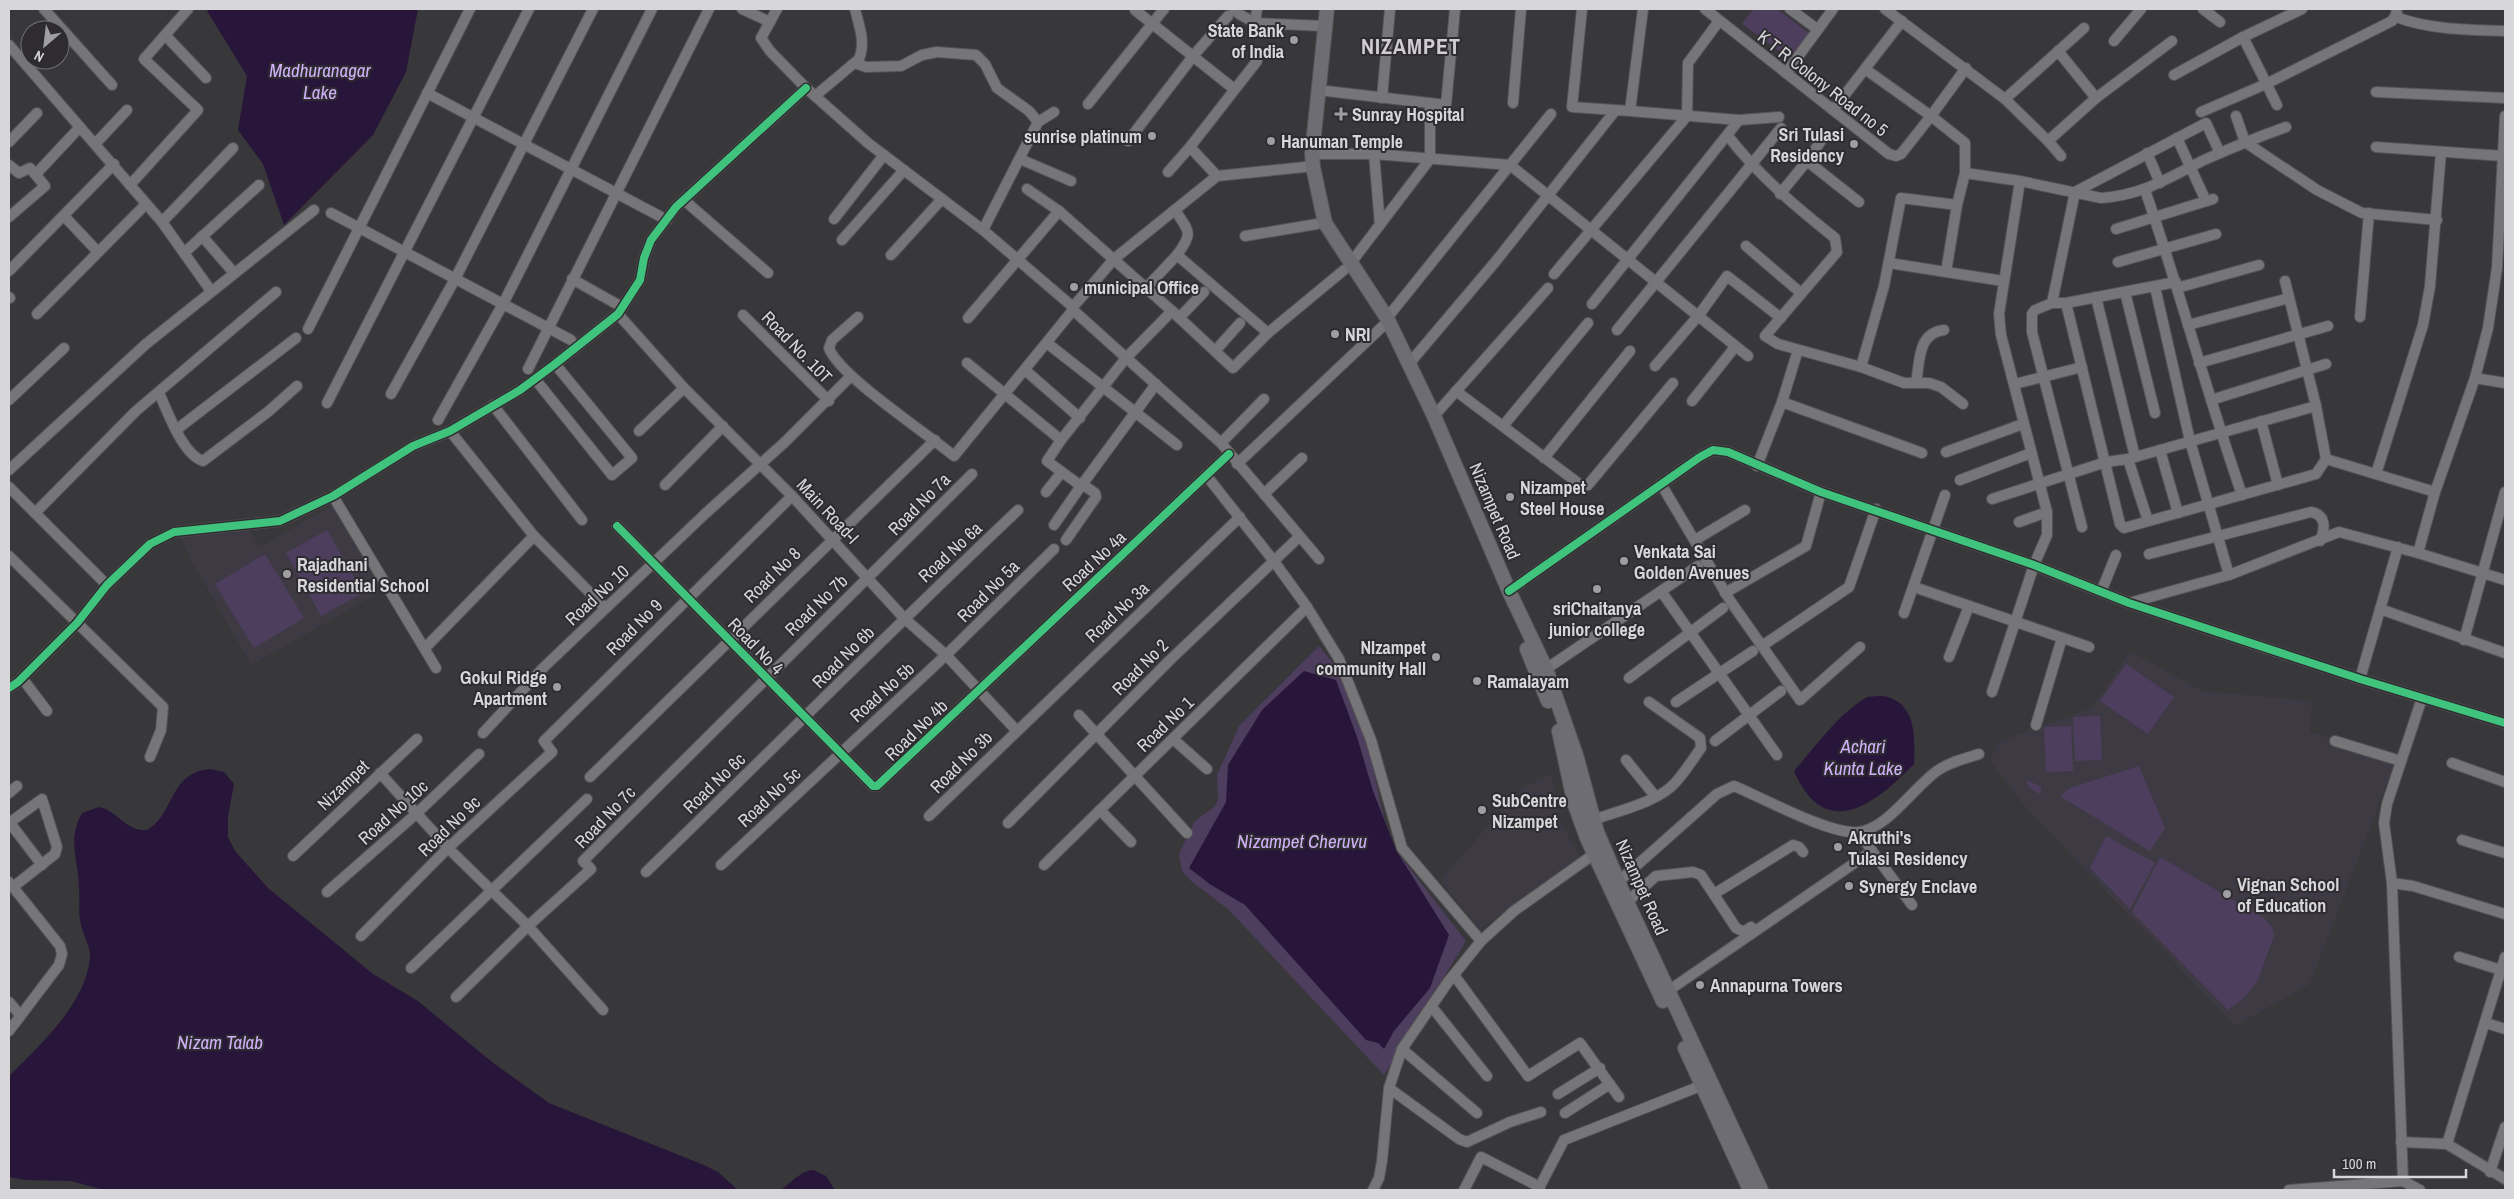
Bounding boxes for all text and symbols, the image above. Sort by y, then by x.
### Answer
place label: State Bank of India [1208,18,1285,64]
north arrow [20,20,70,70]
street label: K T R Colony Road no 5 [1752,24,1894,142]
district label: NIZAMPET [1361,31,1461,61]
marker: State Bank of India [1288,34,1300,46]
text: N [31,47,47,66]
water label: Madhuranagar Lake [269,57,371,105]
place label: Sunray Hospital [1352,102,1464,127]
marker: Sunray Hospital [1334,107,1348,121]
place label: Sri Tulasi Residency [1770,122,1845,168]
place label: sunrise platinum [1024,124,1142,149]
place label: Hanuman Temple [1281,129,1403,154]
marker: sunrise platinum [1146,130,1158,142]
marker: Hanuman Temple [1265,135,1277,147]
marker: Sri Tulasi Residency [1848,138,1860,150]
place label: municipal Office [1084,275,1199,300]
marker: municipal Office [1068,281,1080,293]
street label: Road No. 10T [756,305,838,389]
place label: NRI [1345,322,1370,347]
marker: NRI [1329,328,1341,340]
street label: Nizampet Road [1463,459,1527,563]
street label: Road No 7a [882,467,956,541]
street label: Main Road-I [791,473,865,549]
place label: Nizampet Steel House [1520,475,1605,521]
marker: Nizampet Steel House [1504,491,1516,503]
street label: Road No 6a [913,516,987,588]
street label: Road No 4a [1057,525,1131,597]
place label: Venkata Sai Golden Avenues [1634,539,1749,585]
street label: Road No 8 [738,541,806,609]
place label: Rajadhani Residential School [297,552,429,598]
street label: Road No 5a [951,554,1025,628]
marker: Venkata Sai Golden Avenues [1618,555,1630,567]
street label: Road No 10 [560,559,634,631]
marker: Rajadhani Residential School [281,568,293,580]
street label: Road No 7b [779,569,853,641]
street label: Road No 3a [1080,576,1154,648]
marker: sriChaitanya junior college [1591,583,1603,595]
street label: Road No 9 [600,593,668,661]
place label: sriChaitanya junior college [1548,596,1645,642]
street label: Road No 4 [722,612,790,680]
street label: Road No 6b [806,620,880,694]
street label: Road No 2 [1106,633,1174,701]
place label: NIzampet community Hall [1316,635,1426,681]
marker: NIzampet community Hall [1430,651,1442,663]
street label: Road No 5b [844,656,920,728]
place label: Gokul Ridge Apartment [460,665,547,711]
place label: Ramalayam [1487,669,1569,694]
marker: Ramalayam [1471,675,1483,687]
marker: Gokul Ridge Apartment [551,681,563,693]
street label: Road No 1 [1131,690,1200,758]
street label: Road No 4b [879,694,953,766]
street label: Road No 3b [924,725,998,799]
water label: Achari Kunta Lake [1824,733,1902,781]
street label: Road No 6c [677,747,751,819]
street label: Nizampet [312,754,374,816]
street label: Road No 5c [732,761,806,833]
street label: Road No 10c [353,774,433,850]
street label: Road No 7c [569,780,641,854]
place label: SubCentre Nizampet [1492,788,1567,834]
street label: Road No 9c [412,790,486,862]
marker: SubCentre Nizampet [1476,804,1488,816]
place label: Akruthi's Tulasi Residency [1848,825,1968,871]
water label: Nizampet Cheruvu [1237,828,1367,854]
street label: Nizampet Road [1610,835,1674,939]
marker: Akruthi's Tulasi Residency [1832,841,1844,853]
place label: Vignan School of Education [2237,872,2339,918]
place label: Synergy Enclave [1859,874,1977,899]
marker: Synergy Enclave [1843,880,1855,892]
marker: Vignan School of Education [2221,888,2233,900]
place label: Annapurna Towers [1710,973,1843,998]
marker: Annapurna Towers [1694,979,1706,991]
water label: Nizam Talab [177,1029,263,1055]
scale bar [2334,1146,2466,1178]
text: 100 m [2342,1153,2376,1174]

